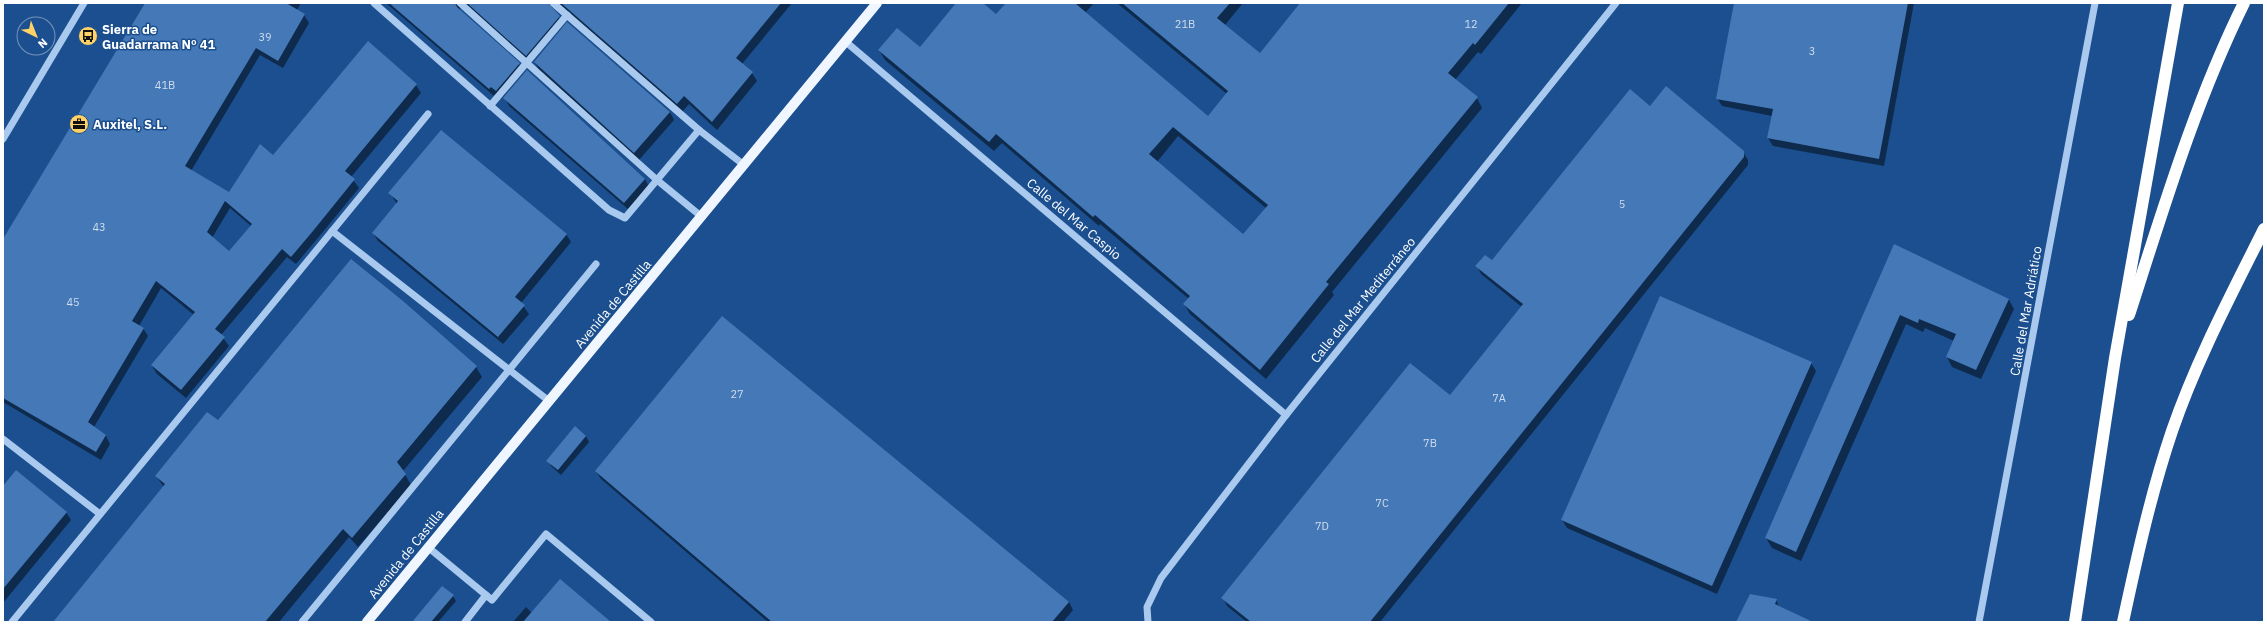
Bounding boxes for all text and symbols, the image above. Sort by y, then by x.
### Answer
north arrow [16,16,56,56]
house number: 21B [1175,17,1195,31]
house number: 12 [1464,17,1478,31]
place label: Sierra de Guadarrama Nº 41 [102,21,216,53]
bus stop icon: Sierra de Guadarrama Nº 41 [77,25,99,47]
house number: 39 [258,30,272,44]
text: N [35,35,51,51]
house number: 3 [1809,44,1815,58]
house number: 41B [155,78,175,92]
office icon: Auxitel, S.L. [68,113,90,135]
place label: Auxitel, S.L. [93,116,167,133]
street label: Calle del Mar Caspio [1023,174,1125,264]
house number: 5 [1619,197,1625,211]
house number: 43 [92,220,106,234]
street label: Calle del Mar Mediterráneo [1307,234,1419,366]
street label: Calle del Mar Adriático [2006,245,2046,377]
street label: Avenida de Castilla [571,256,655,352]
house number: 45 [66,295,80,309]
house number: 27 [730,387,744,401]
house number: 7A [1492,391,1506,405]
house number: 7B [1423,436,1437,450]
house number: 7C [1375,496,1389,510]
street label: Avenida de Castilla [365,506,447,602]
house number: 7D [1315,519,1329,533]

